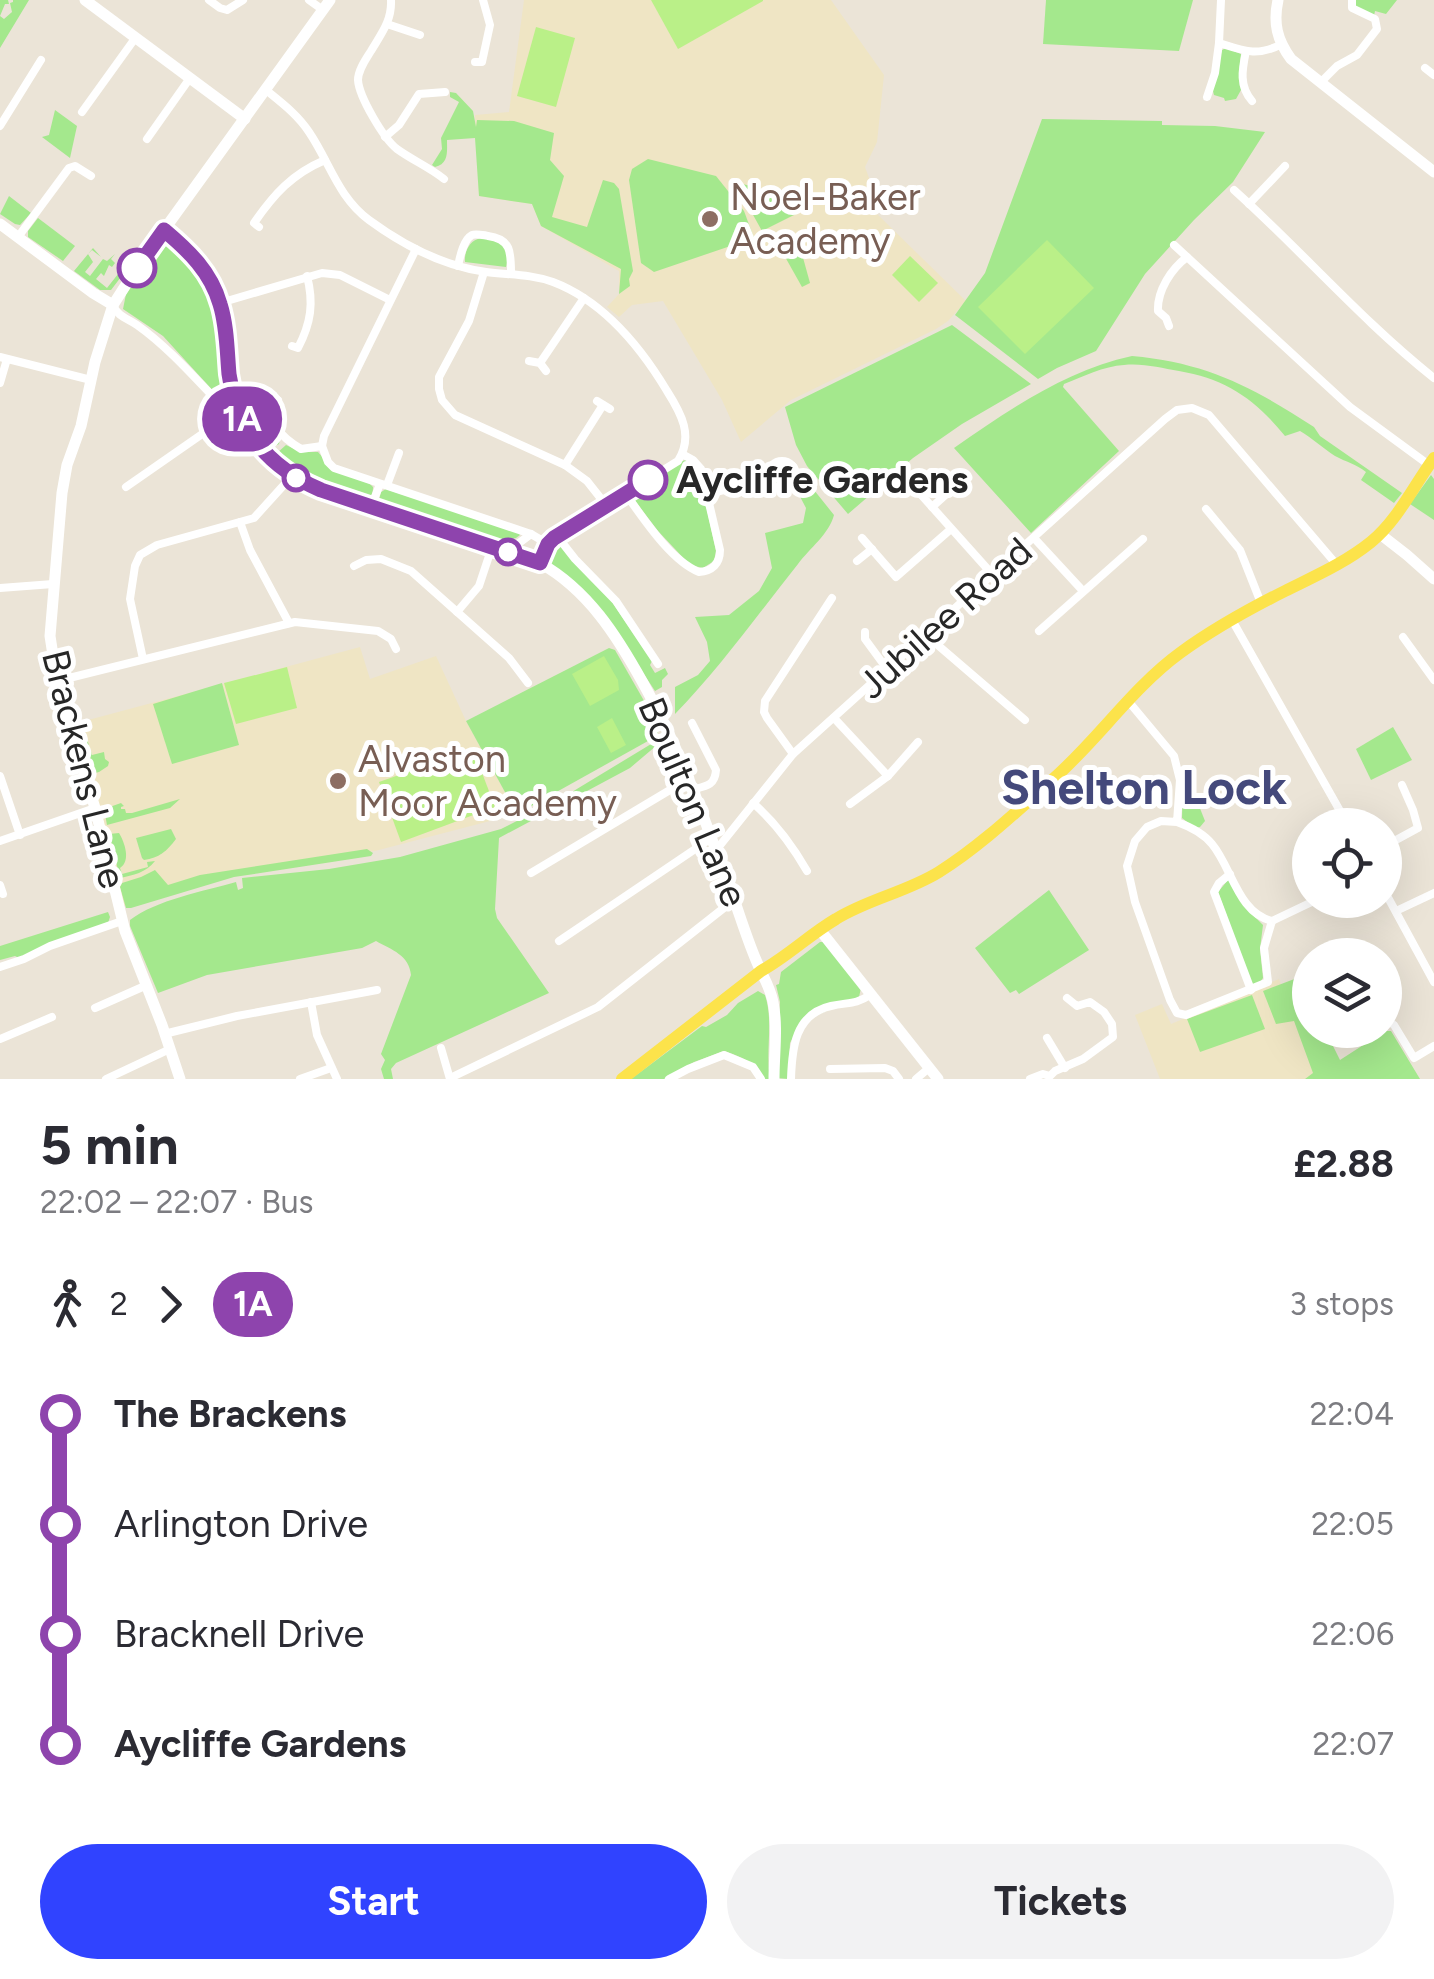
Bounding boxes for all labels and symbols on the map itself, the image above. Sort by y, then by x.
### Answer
place label: Noel-Baker Academy [730,174,921,264]
marker: Noel-Baker Academy [699,208,721,230]
unlabelled marker [118,249,156,287]
line badge: 1A [197,386,287,452]
place label: Aycliffe Gardens [676,457,968,503]
marker: Aycliffe Gardens [629,461,667,499]
unlabelled marker [283,465,309,491]
street label: Jubilee Road [848,528,1042,708]
unlabelled marker [495,539,521,565]
street label: Brackens Lane [32,645,136,893]
street label: Boulton Lane [628,690,758,914]
place label: Alvaston Moor Academy [358,736,617,826]
district label: Shelton Lock [1001,758,1287,816]
marker: Alvaston Moor Academy [327,770,349,792]

